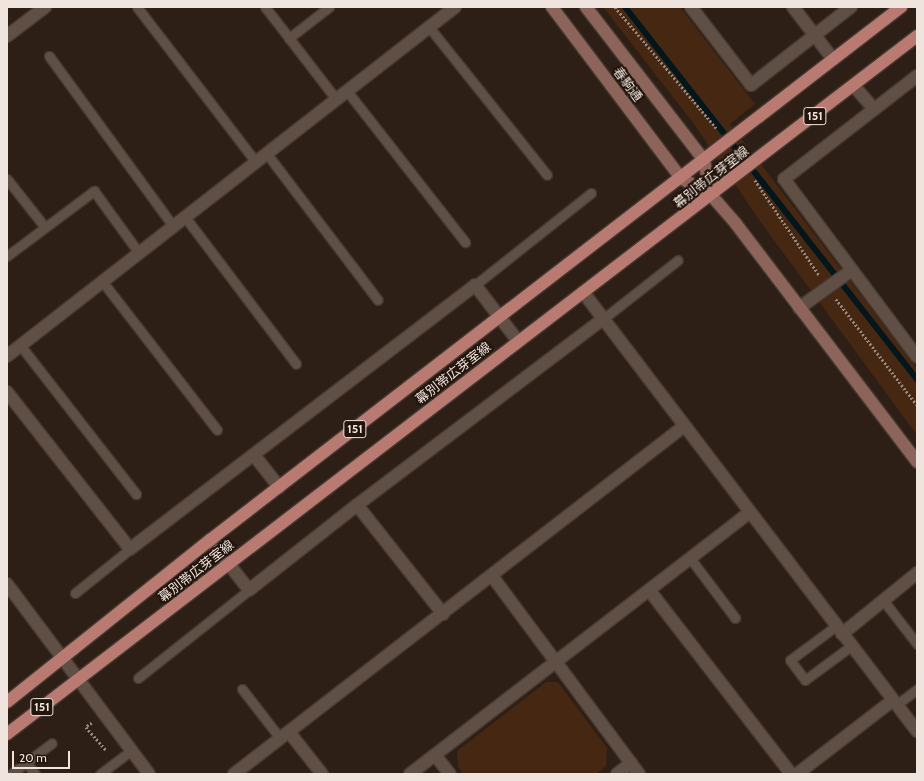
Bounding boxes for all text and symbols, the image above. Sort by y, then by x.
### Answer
street label: 春駒通 [610,64,646,104]
road number: 151 [803,106,827,126]
street label: 幕別帯広芽室線 [670,143,752,211]
street label: 幕別帯広芽室線 [412,339,494,407]
road number: 151 [343,419,367,439]
street label: 幕別帯広芽室線 [155,537,237,605]
road number: 151 [30,697,54,717]
scale bar [14,743,72,769]
text: 20 m [19,750,47,765]

